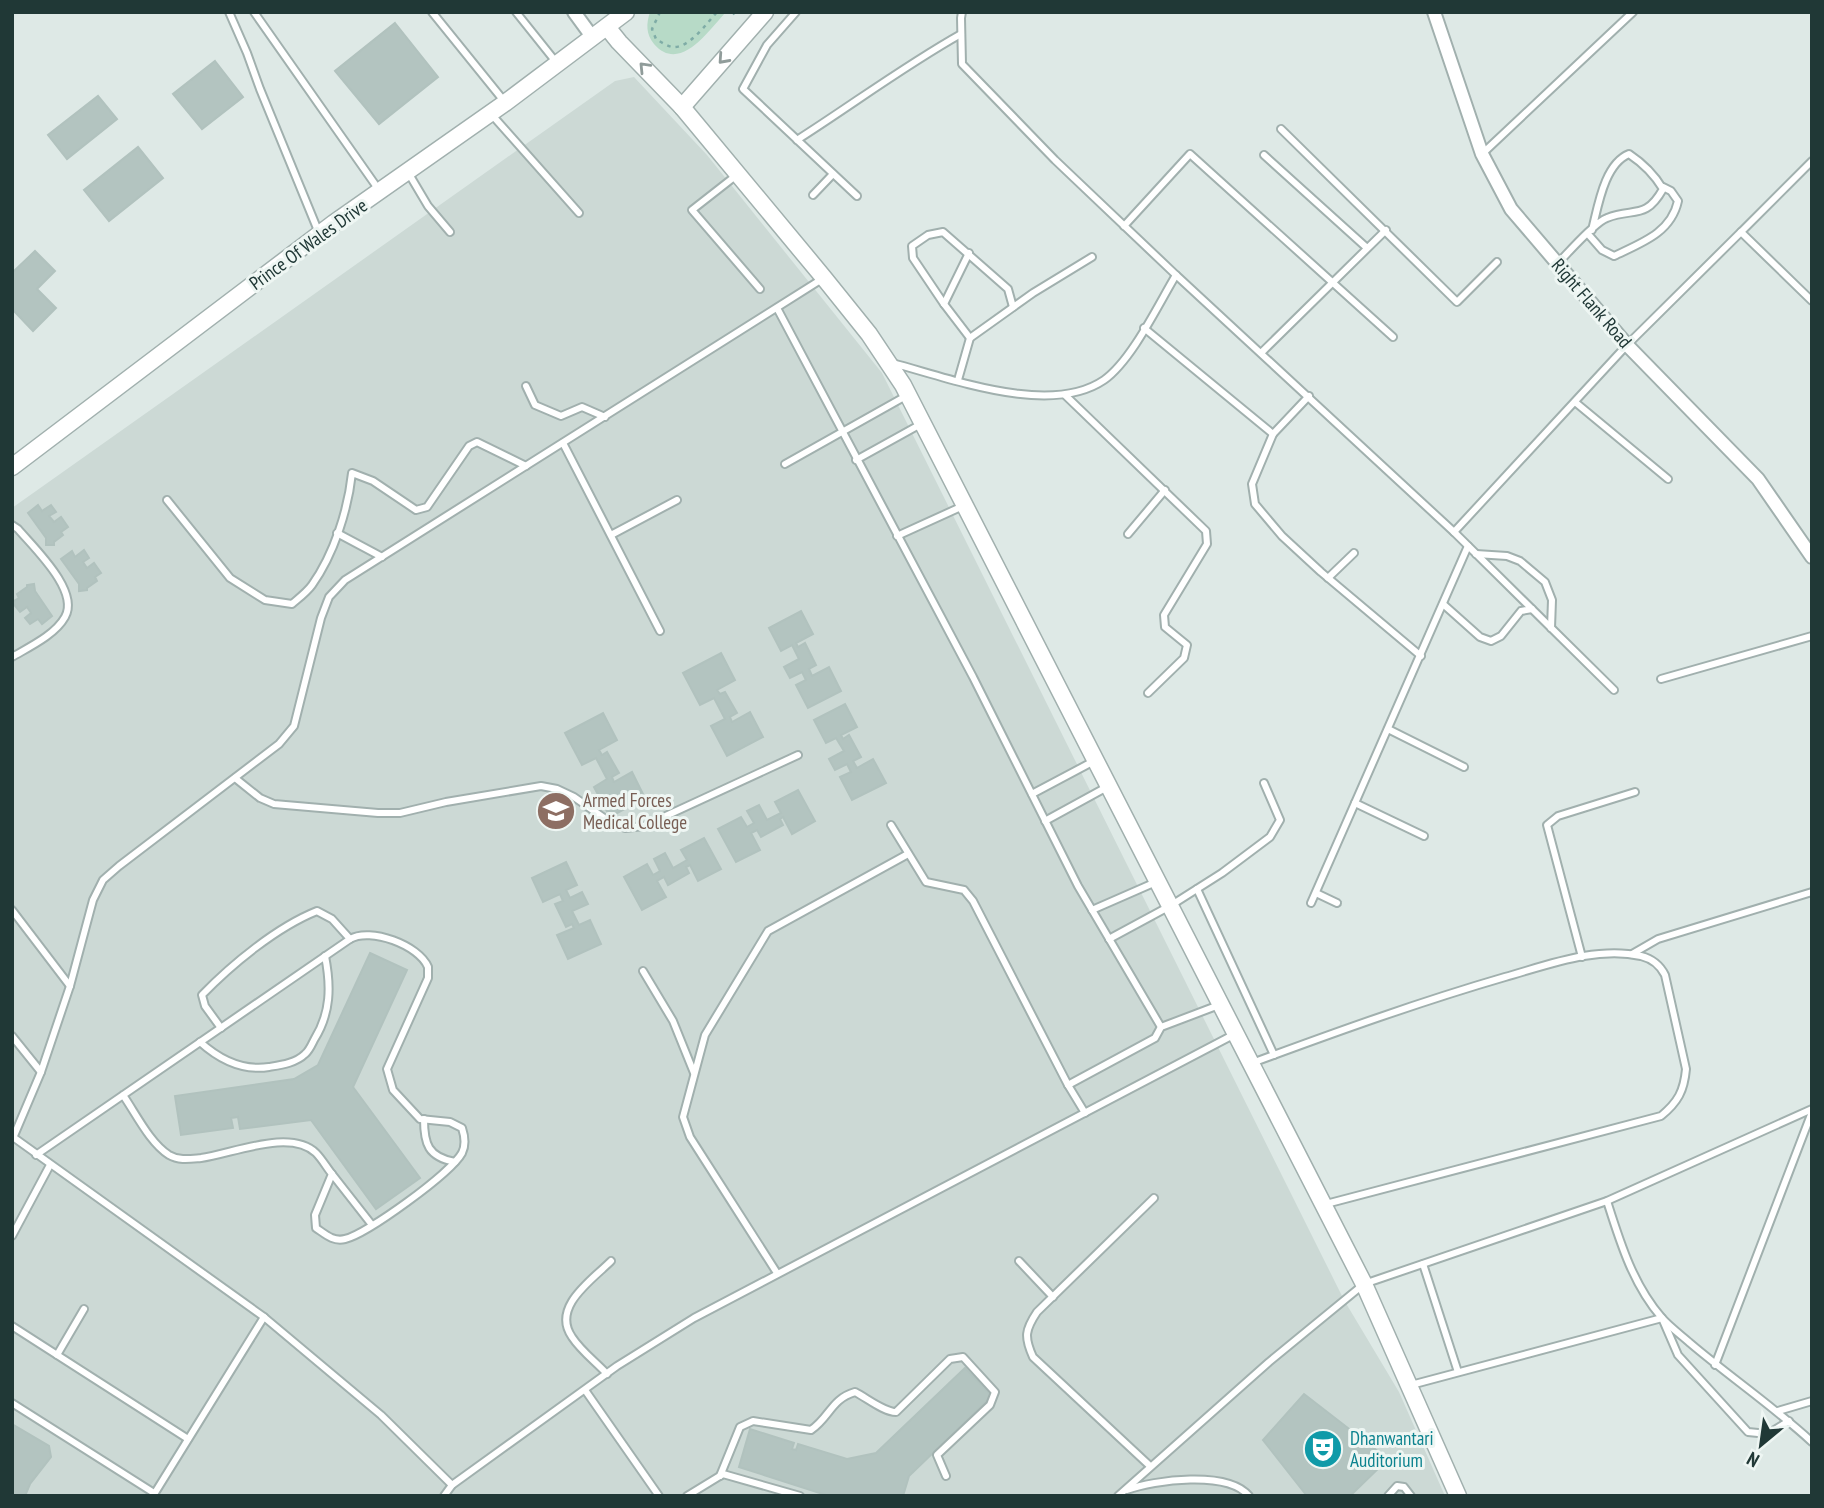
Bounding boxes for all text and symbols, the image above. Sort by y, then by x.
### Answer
one-way arrow [719,51,732,64]
one-way arrow [639,63,652,76]
street label: Prince Of Wales Drive [244,193,372,295]
street label: Right Flank Road [1547,253,1637,353]
place label: Armed Forces Medical College [583,788,687,834]
school or university icon: Armed Forces Medical College [535,790,577,832]
north arrow [1726,1410,1796,1480]
place label: Dhanwantari Auditorium [1350,1426,1434,1472]
theatre icon: Dhanwantari Auditorium [1302,1428,1344,1470]
text: N [1742,1447,1763,1473]

